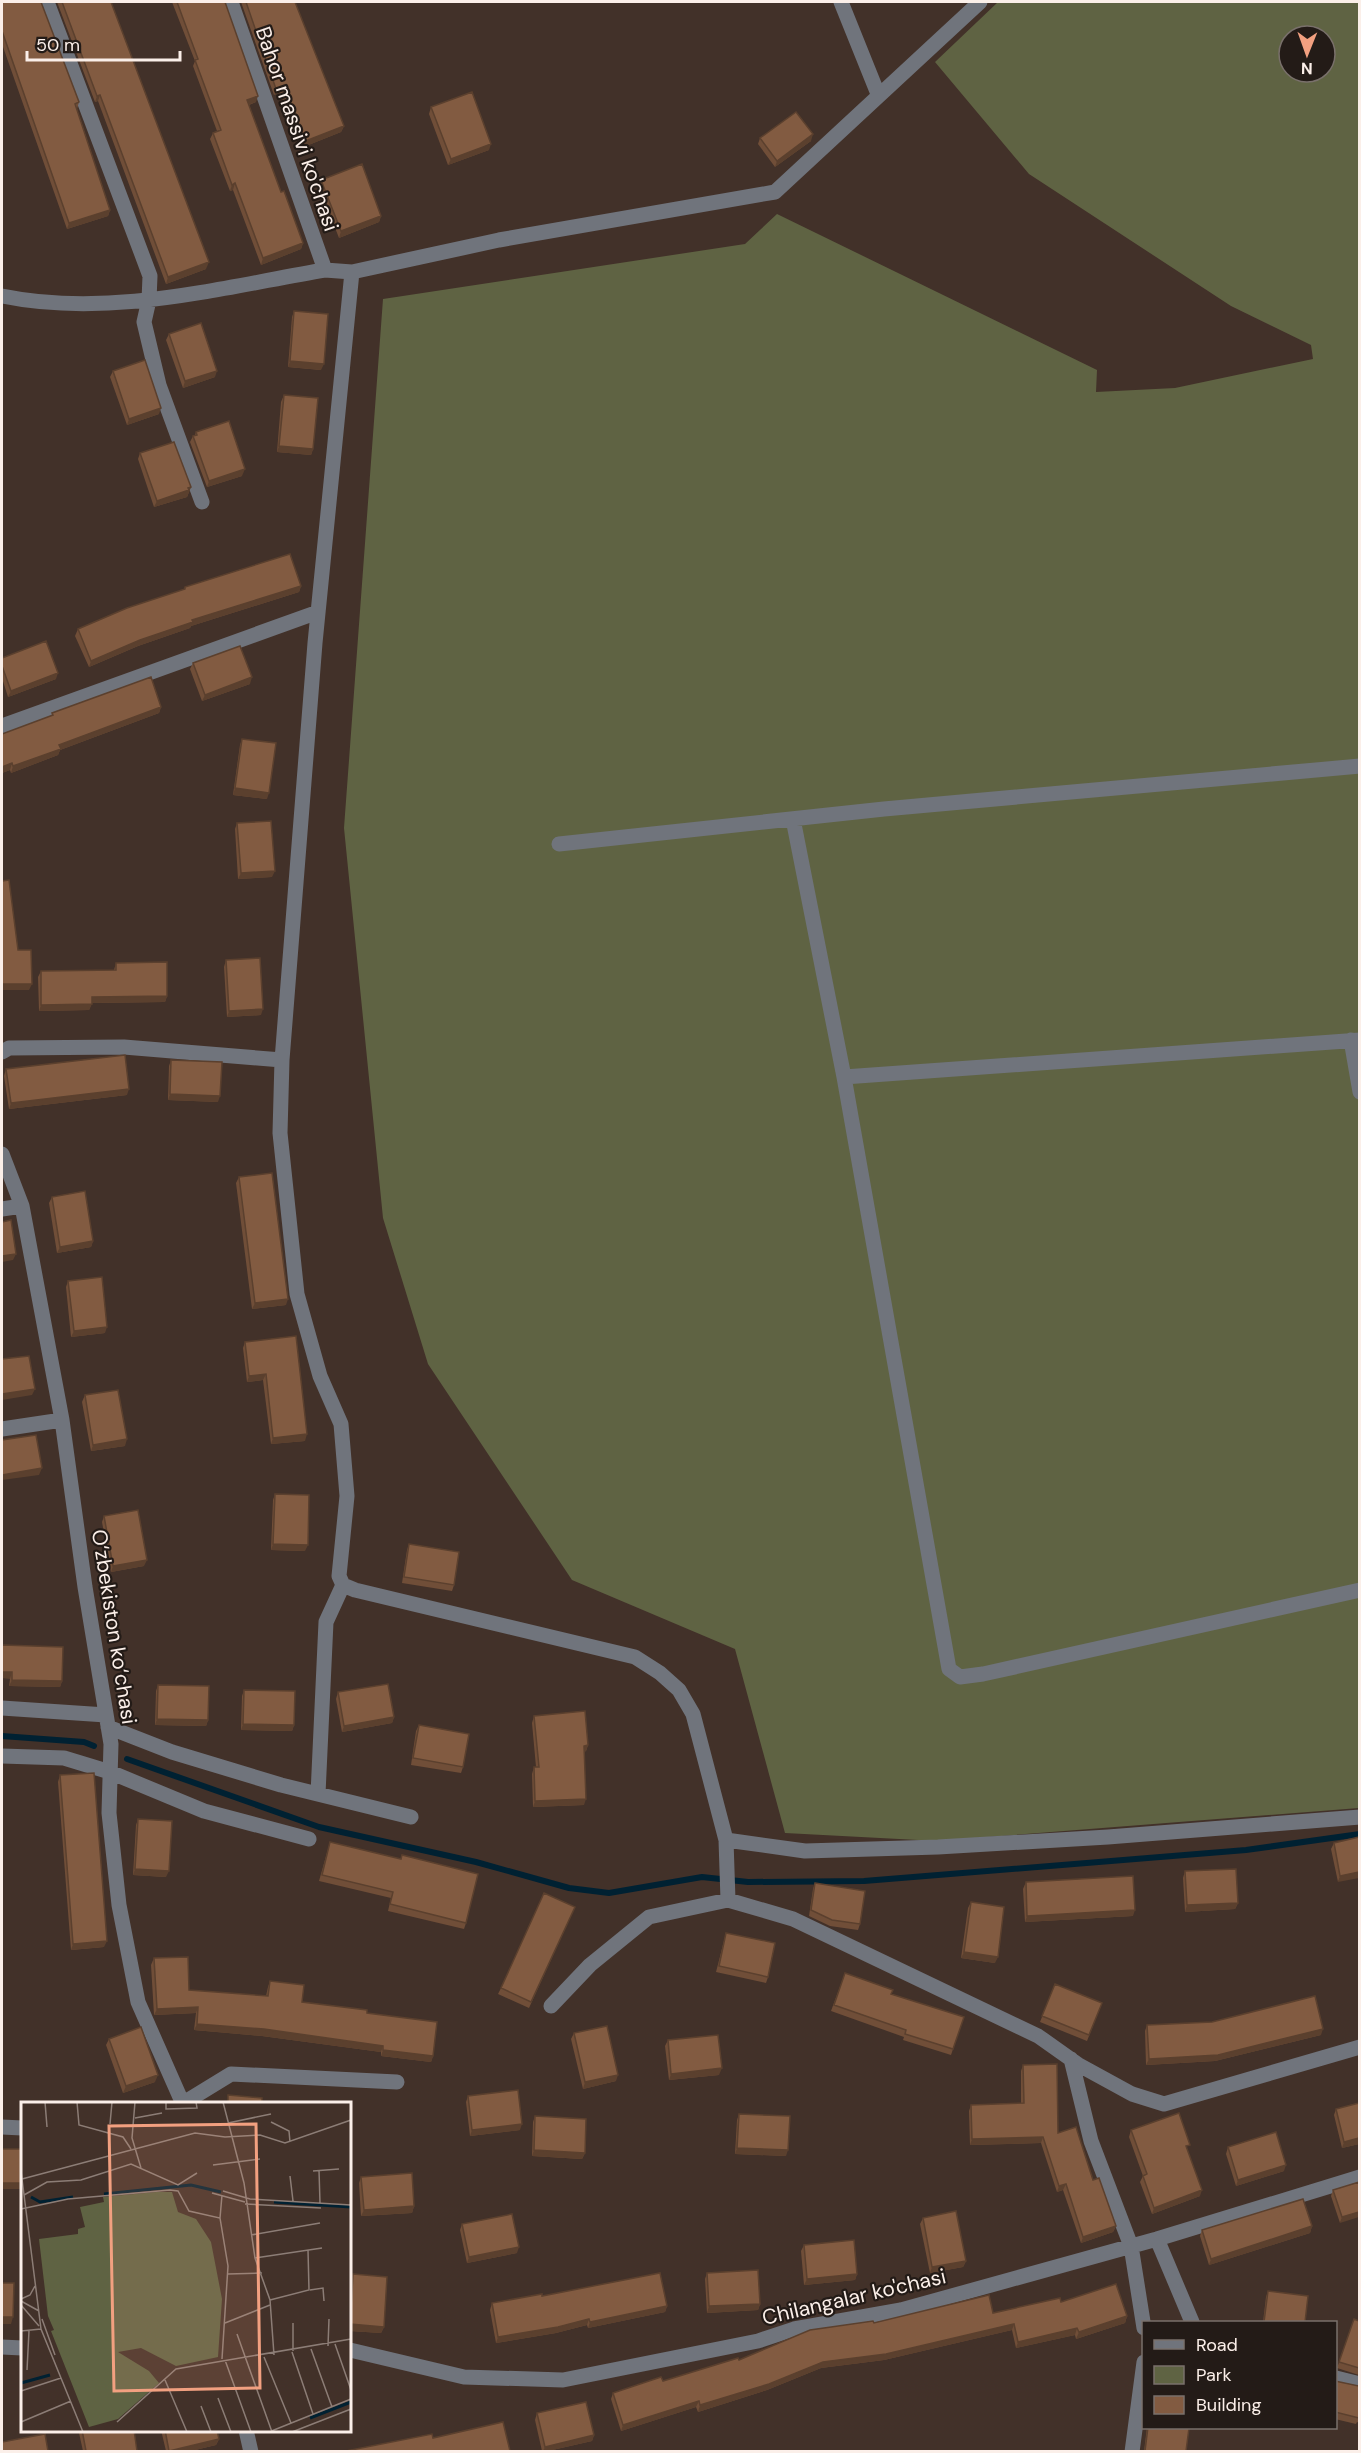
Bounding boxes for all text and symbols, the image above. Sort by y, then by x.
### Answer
street label: Bahor massivi ko'chasi [249,23,345,235]
scale bar [27,24,180,62]
north arrow [1277,24,1337,84]
text: 50 m [36,33,80,57]
text: N [1301,58,1313,79]
street label: O‘zbekiston ko‘chasi [85,1528,143,1726]
inset map [21,2102,351,2432]
street label: Chilangalar ko'chasi [759,2262,949,2332]
legend [1142,2321,1337,2429]
text: Road [1196,2333,1238,2357]
text: Park [1196,2363,1232,2387]
text: Building [1196,2393,1261,2417]

